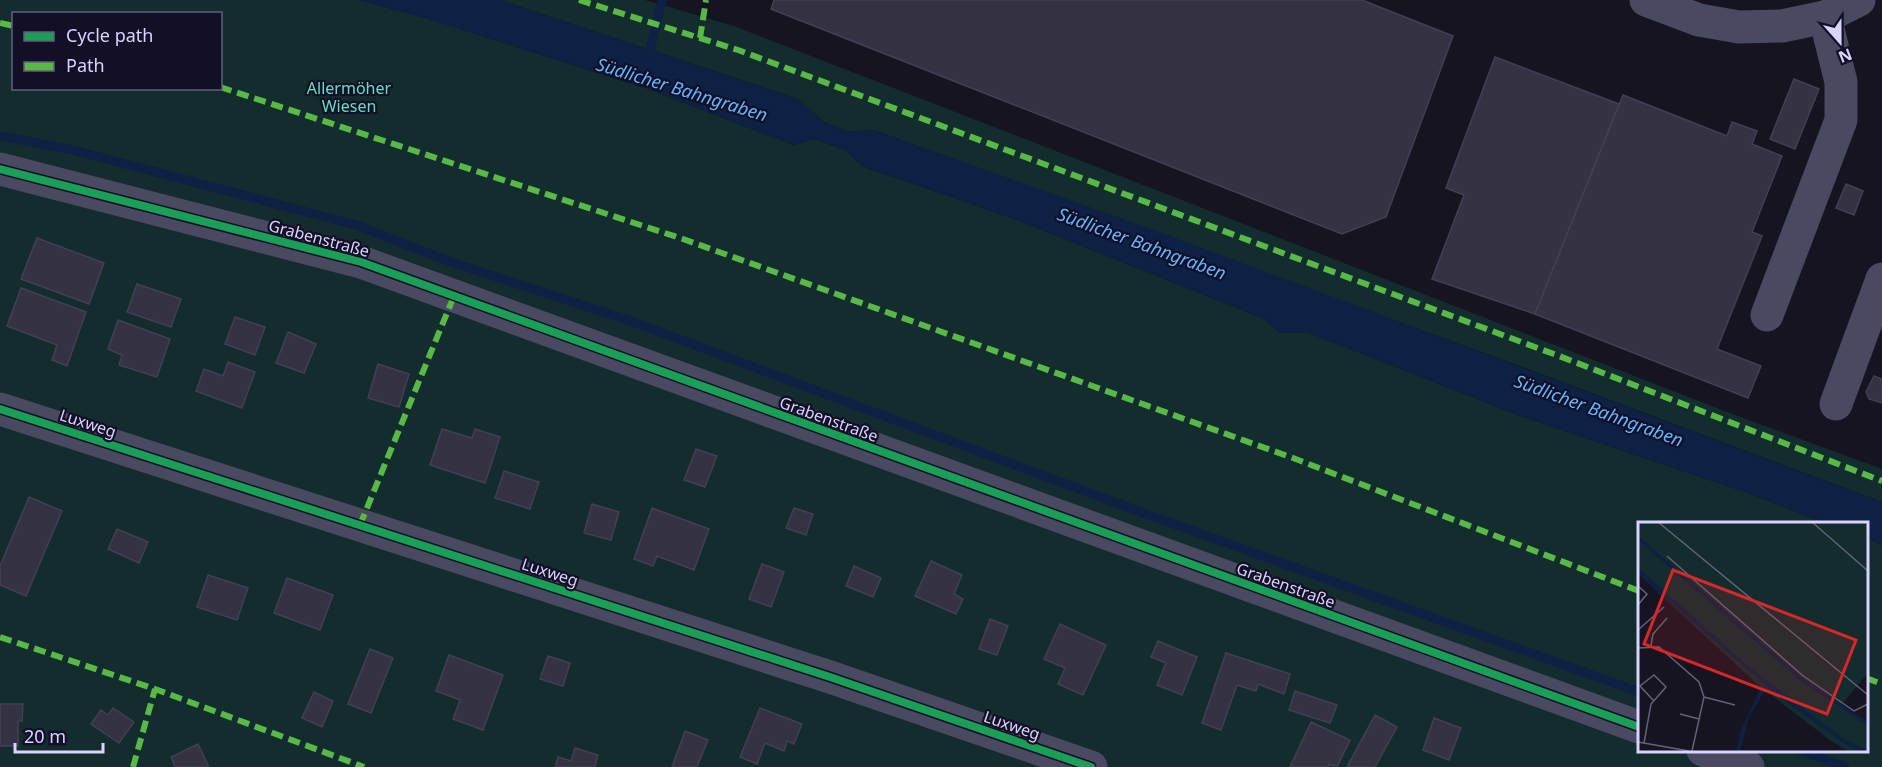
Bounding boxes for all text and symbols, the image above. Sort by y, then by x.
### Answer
legend [12,12,222,90]
north arrow [1810,12,1870,72]
text: Cycle path [66,23,153,47]
text: N [1835,43,1855,69]
water label: Südlicher Bahngraben [593,52,771,126]
text: Path [66,53,105,77]
park label: Allermöher Wiesen [307,77,392,117]
water label: Südlicher Bahngraben [1054,201,1230,285]
street label: Grabenstraße [266,214,372,262]
water label: Südlicher Bahngraben [1511,368,1687,452]
street label: Grabenstraße [777,391,881,447]
street label: Luxweg [57,404,119,442]
inset map [1638,522,1867,752]
street label: Luxweg [519,553,581,591]
street label: Grabenstraße [1234,557,1338,613]
street label: Luxweg [981,705,1043,745]
scale bar [15,716,104,754]
text: 20 m [24,724,66,748]

